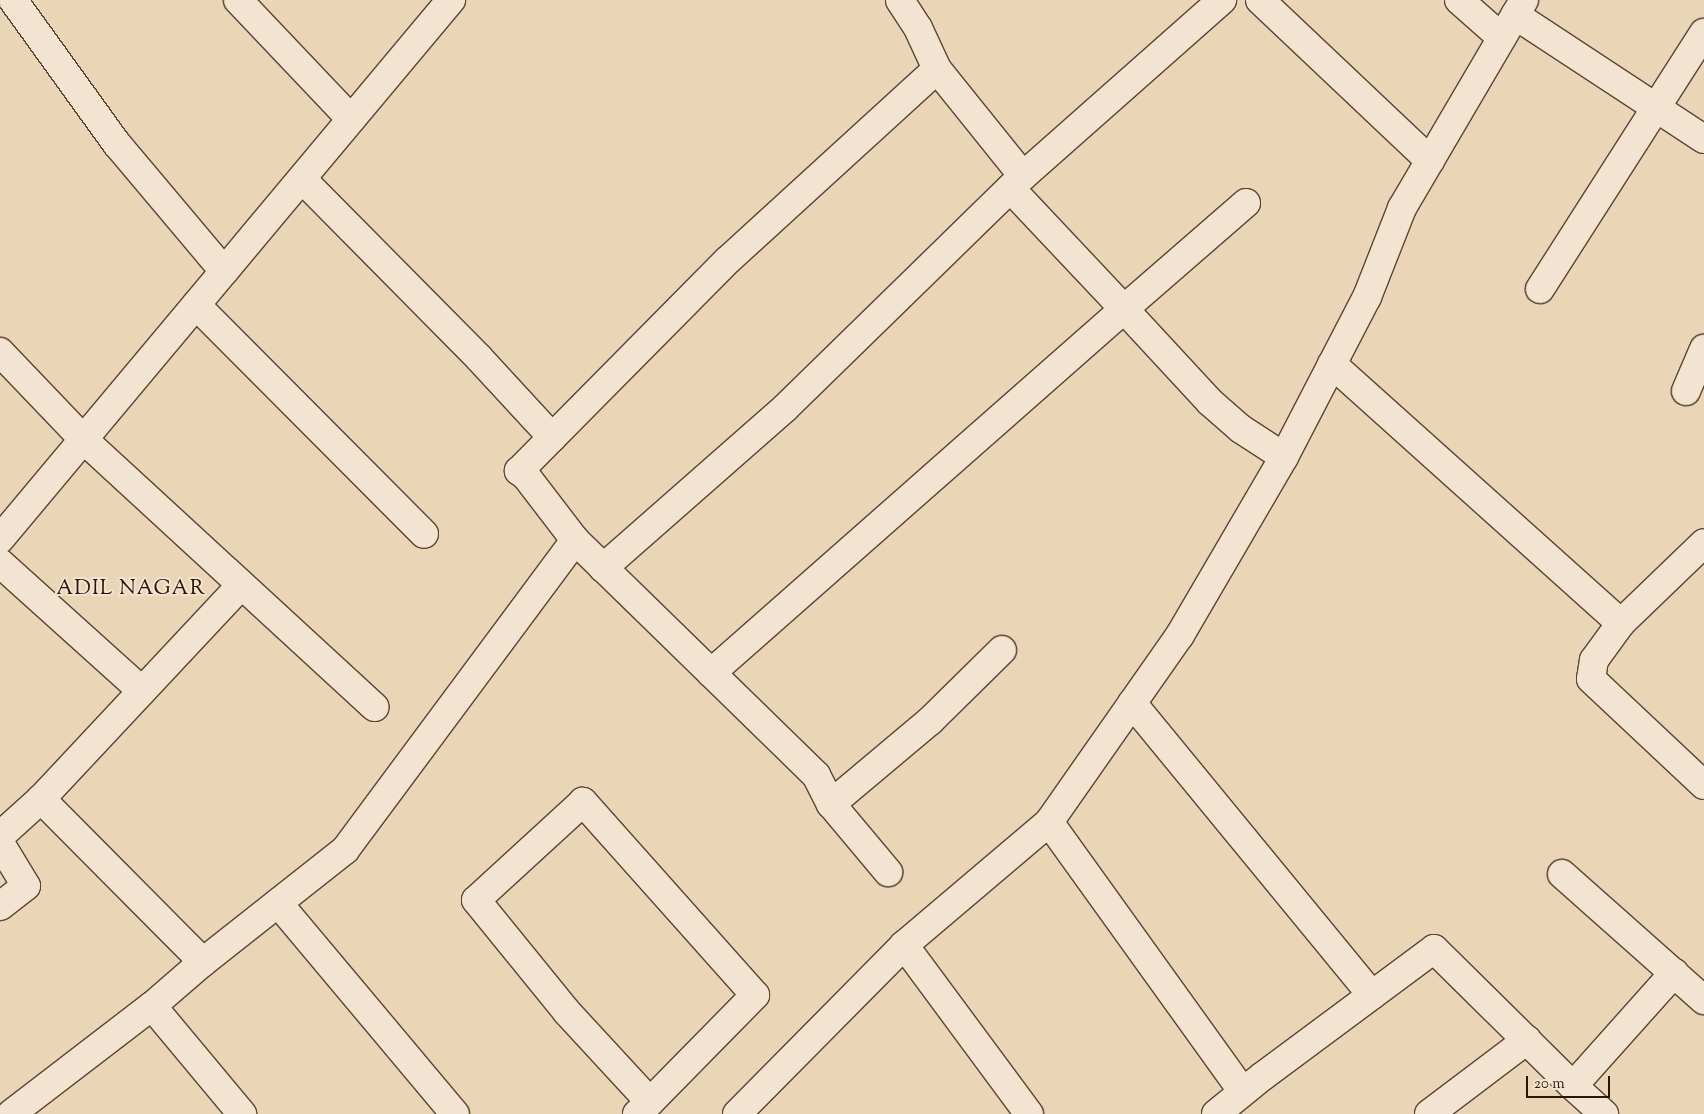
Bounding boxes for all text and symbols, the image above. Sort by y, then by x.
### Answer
district label: ADIL NAGAR [55,576,207,602]
scale bar [1529,1066,1613,1098]
text: 20 m [1534,1074,1565,1095]

